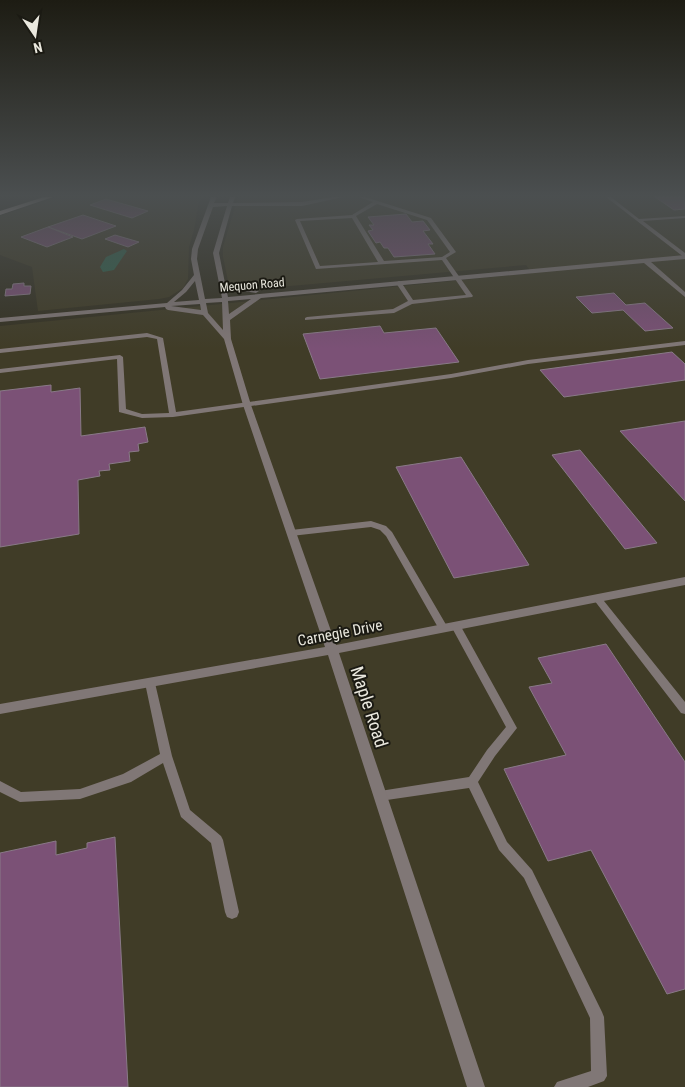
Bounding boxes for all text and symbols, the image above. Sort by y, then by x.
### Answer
north arrow [10,10,60,60]
text: N [32,39,44,56]
street label: Mequon Road [219,275,285,295]
street label: Carnegie Drive [296,616,384,650]
street label: Maple Road [347,664,392,750]

